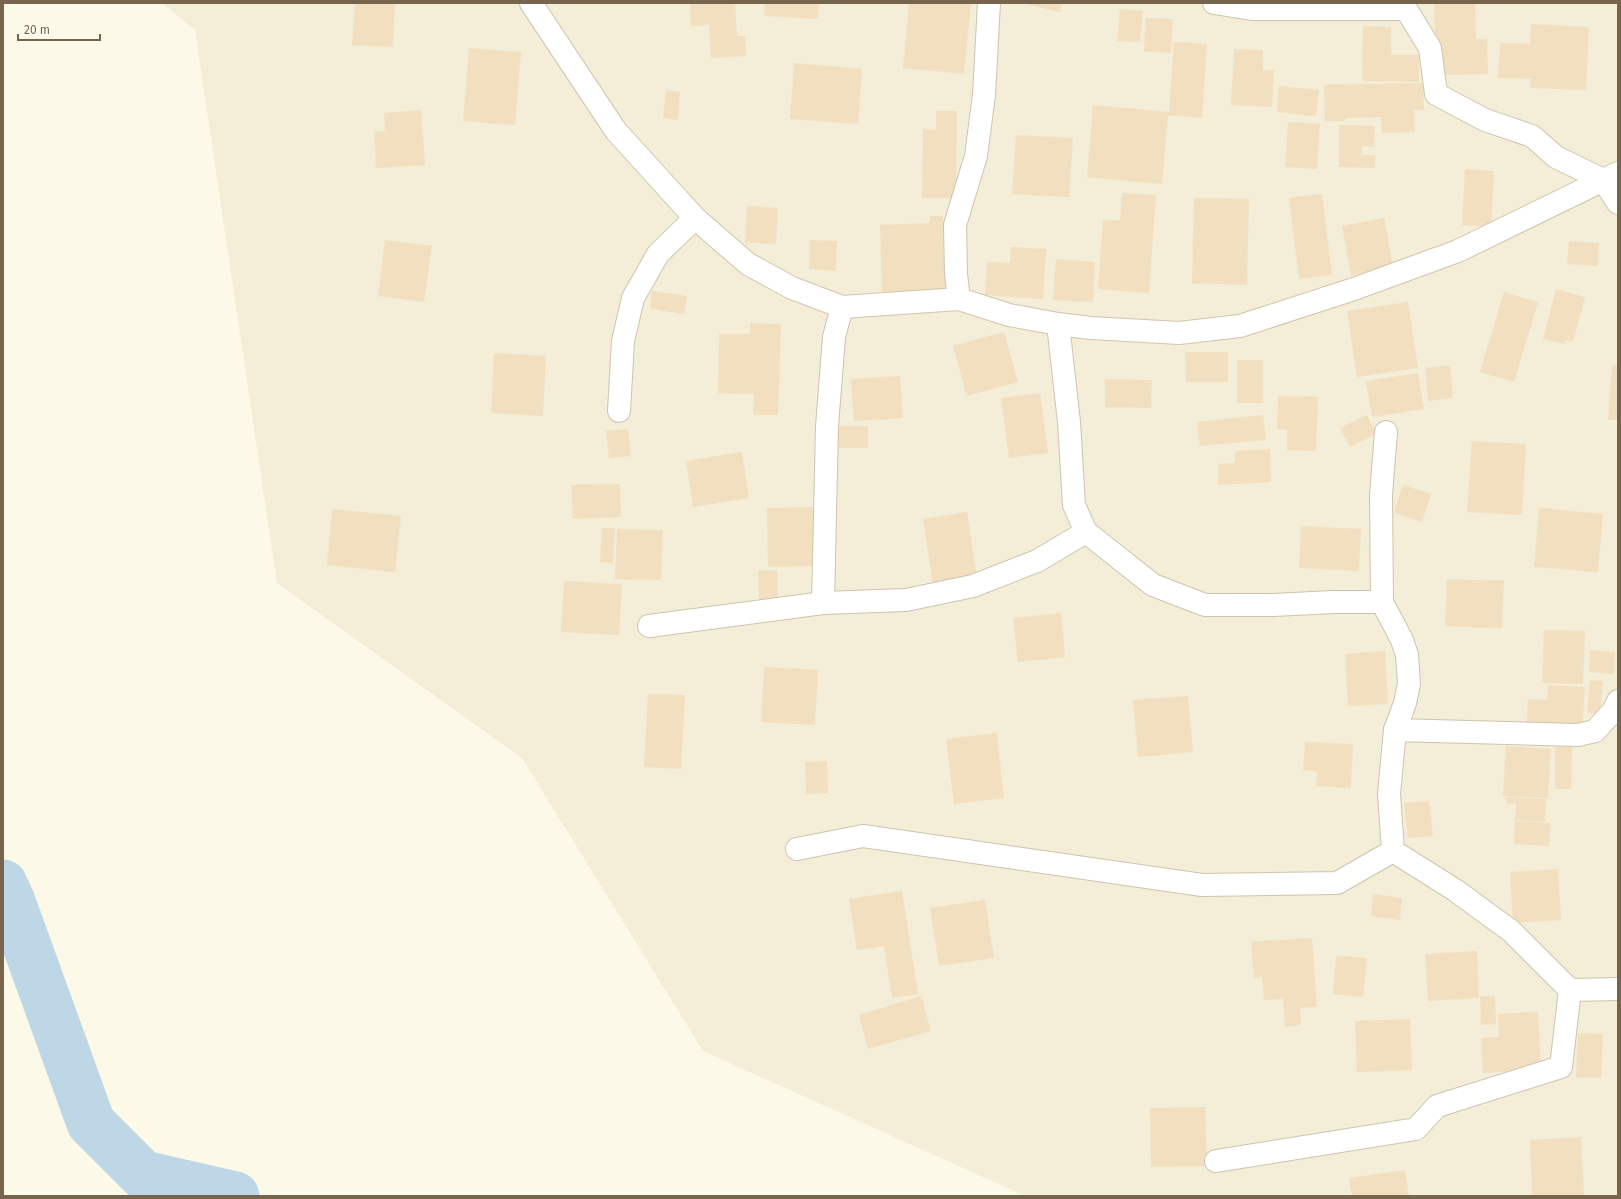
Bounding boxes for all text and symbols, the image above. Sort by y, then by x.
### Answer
scale bar [18,16,100,42]
text: 20 m [24,23,50,37]

